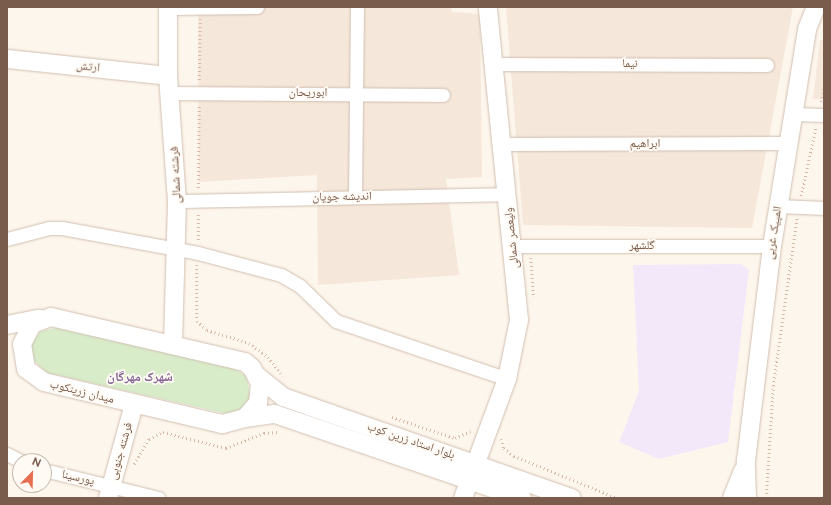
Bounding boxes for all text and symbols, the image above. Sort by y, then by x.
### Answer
street label: نیما [622,57,638,71]
street label: ارتش [75,59,101,75]
street label: ابوریحان [289,86,327,100]
street label: ابراهیم [630,137,660,151]
street label: فرشته شمالی [167,146,185,204]
street label: اندیشه جویان [312,189,372,205]
street label: المپیک غربی [763,205,785,261]
street label: ولیعصر شمالی [502,207,522,269]
street label: گلشهر [629,239,655,253]
district label: شهرک مهرگان [107,369,173,385]
street label: میدان زرینکوب [48,377,116,407]
street label: بلوار استاد زرین کوب [365,419,457,463]
street label: فرشته جنوبی [106,421,136,481]
north arrow [12,453,52,493]
text: N [30,455,43,470]
street label: پورسینا [60,467,96,489]

